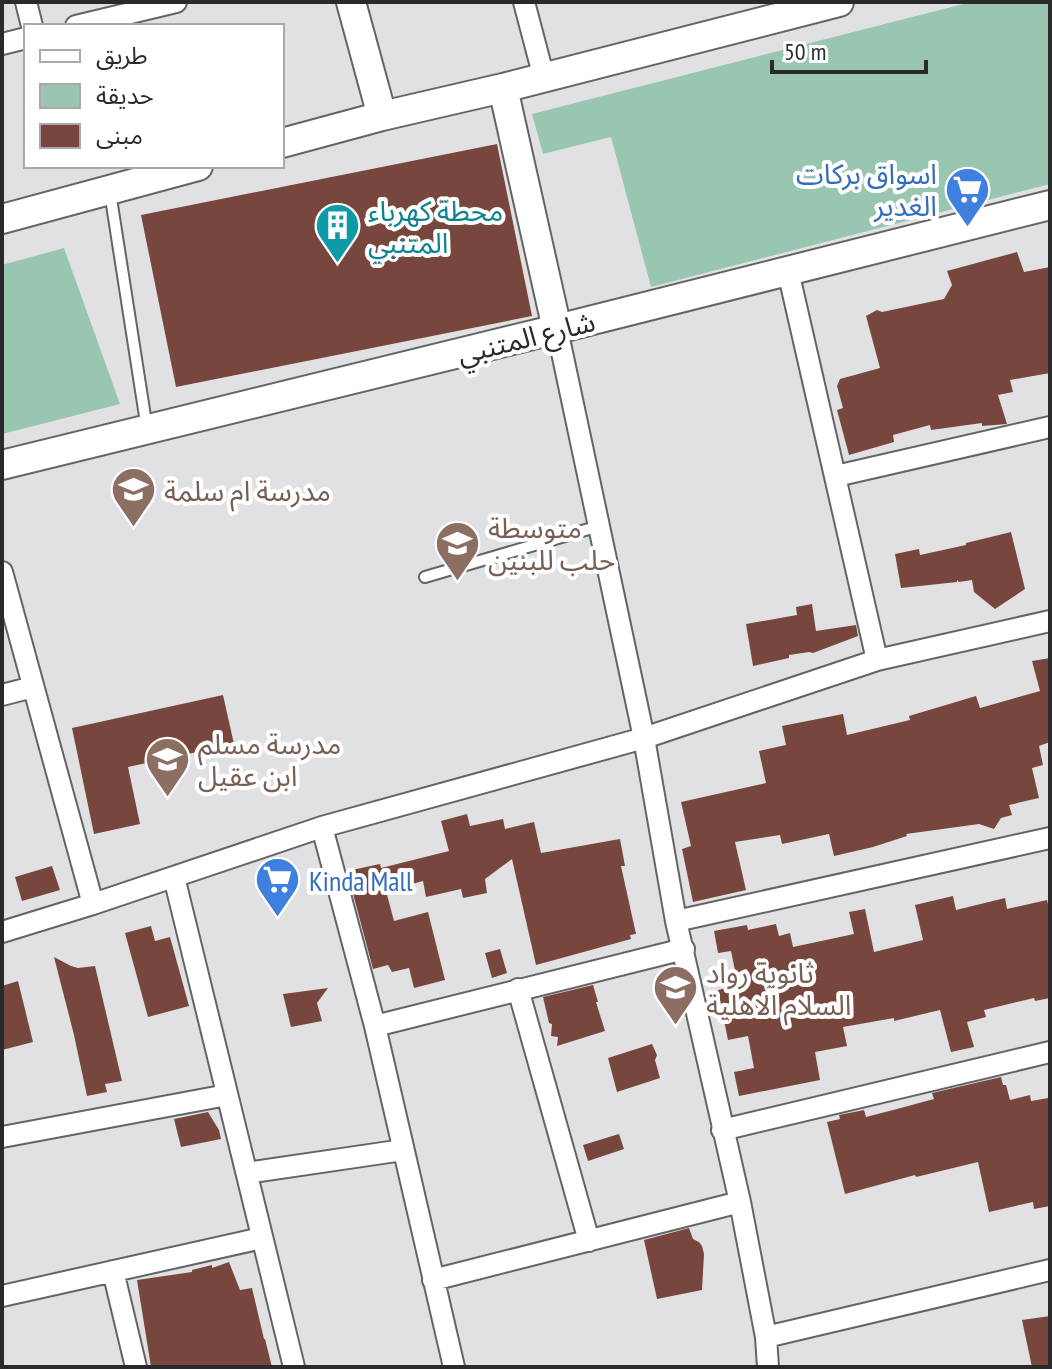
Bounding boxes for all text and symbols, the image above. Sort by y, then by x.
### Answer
legend [24,24,284,168]
scale bar [772,24,926,74]
text: 50 m [784,36,826,67]
text: طريق [96,40,148,71]
text: حديقة [96,80,154,111]
text: مبنى [96,120,143,151]
place label: اسواق بركات الغدير [796,155,937,224]
supermarket icon: اسواق بركات الغدير [944,165,992,228]
place label: محطة كهرباء المتنبي [368,192,503,264]
building icon: محطة كهرباء المتنبي [313,202,361,265]
street label: شارع المتنبي [453,302,600,375]
school or university icon: مدرسة ام سلمة [109,466,157,529]
place label: مدرسة ام سلمة [164,472,331,512]
place label: متوسطة حلب للبنين [488,509,615,578]
school or university icon: متوسطة حلب للبنين [433,519,481,582]
place label: مدرسة مسلم ابن عقيل [198,725,341,794]
school or university icon: مدرسة مسلم ابن عقيل [143,735,191,798]
supermarket icon: Kinda Mall [254,856,302,919]
place label: Kinda Mall [309,862,413,899]
place label: ثانوية رواد السلام الاهلية [706,954,852,1026]
school or university icon: ثانوية رواد السلام الاهلية [651,964,699,1027]

